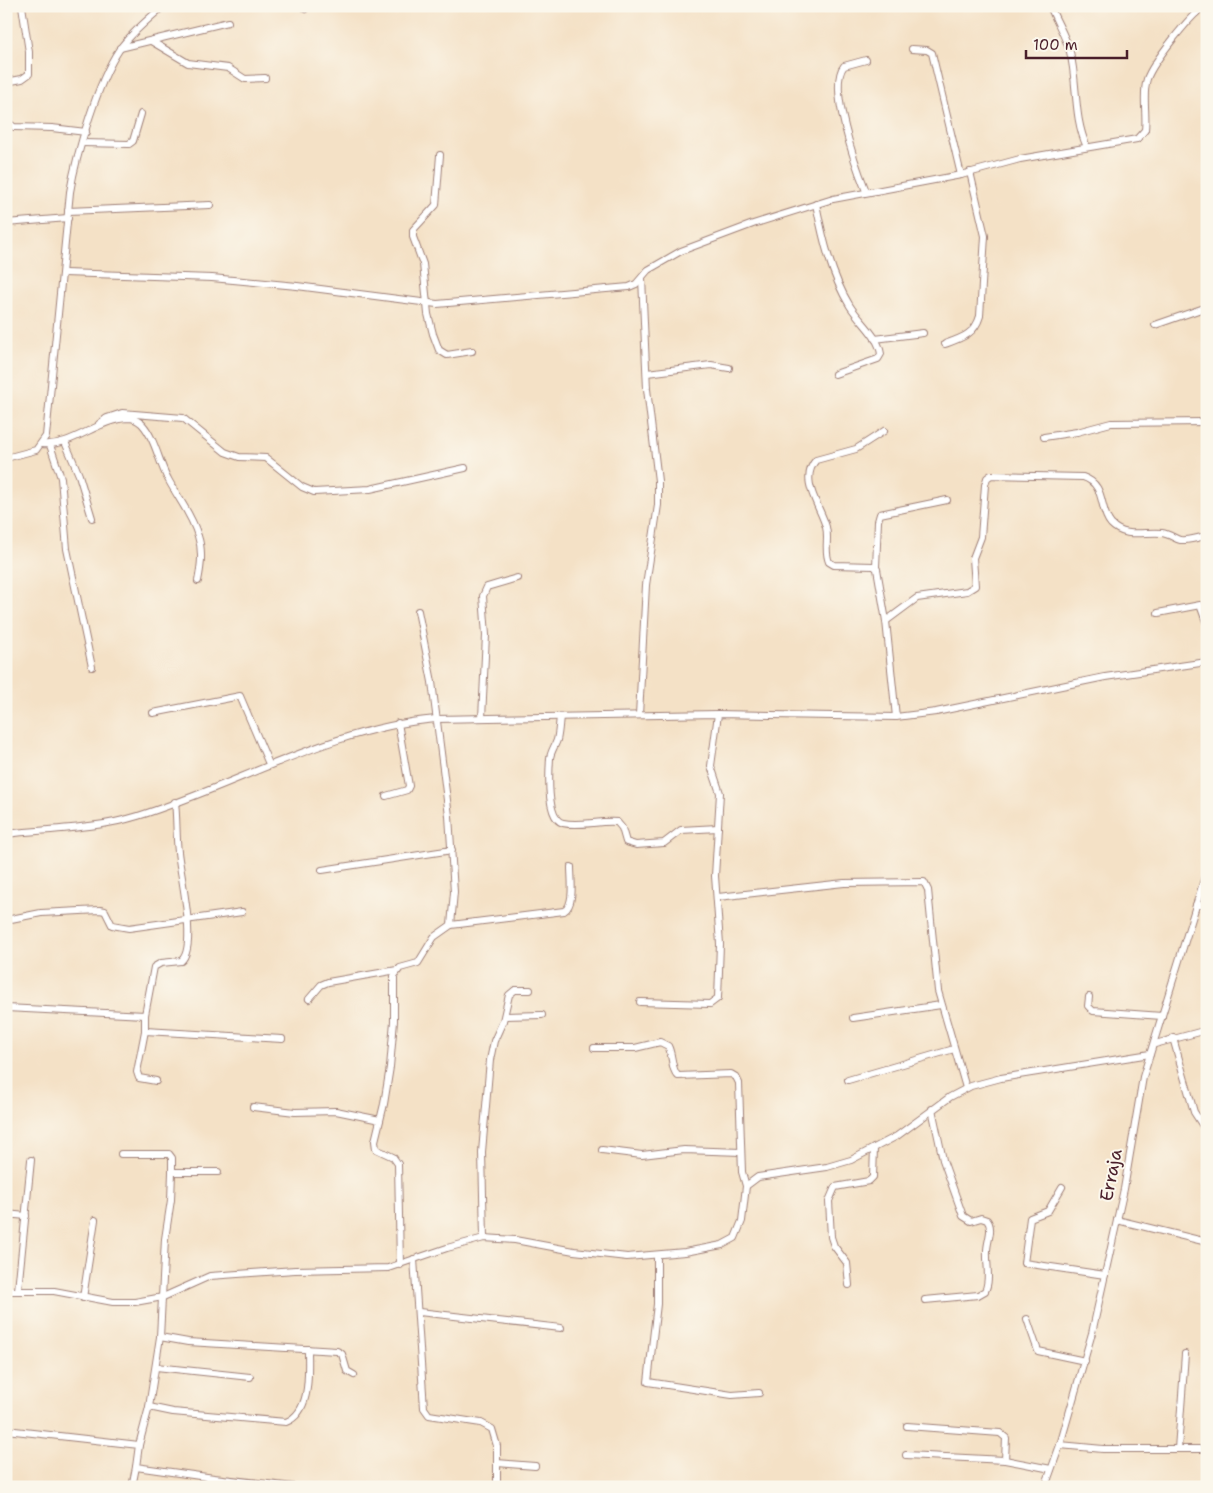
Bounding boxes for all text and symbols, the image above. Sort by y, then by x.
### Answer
scale bar [1026,28,1127,60]
text: 100 m [1033,35,1078,55]
street label: Erraja [1094,1147,1128,1203]

